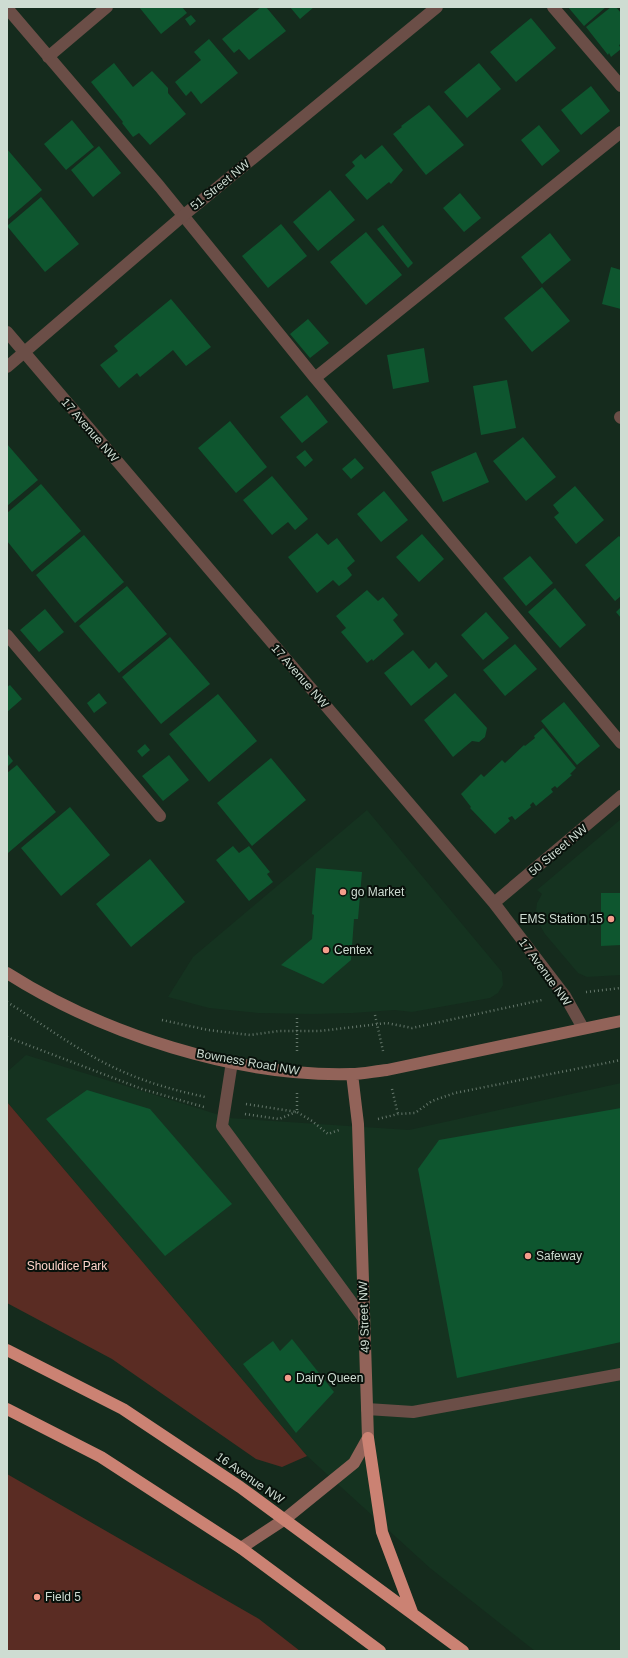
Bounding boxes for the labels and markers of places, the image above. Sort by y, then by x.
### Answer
place label: go Market [351,885,405,899]
marker: go Market [338,887,348,897]
place label: EMS Station 15 [520,912,603,926]
marker: EMS Station 15 [606,914,616,924]
place label: Centex [334,943,372,957]
marker: Centex [321,945,331,955]
place label: Safeway [536,1249,582,1263]
marker: Safeway [523,1251,533,1261]
place label: Dairy Queen [296,1371,363,1385]
marker: Dairy Queen [283,1373,293,1383]
place label: Field 5 [45,1590,81,1604]
marker: Field 5 [32,1592,42,1602]

